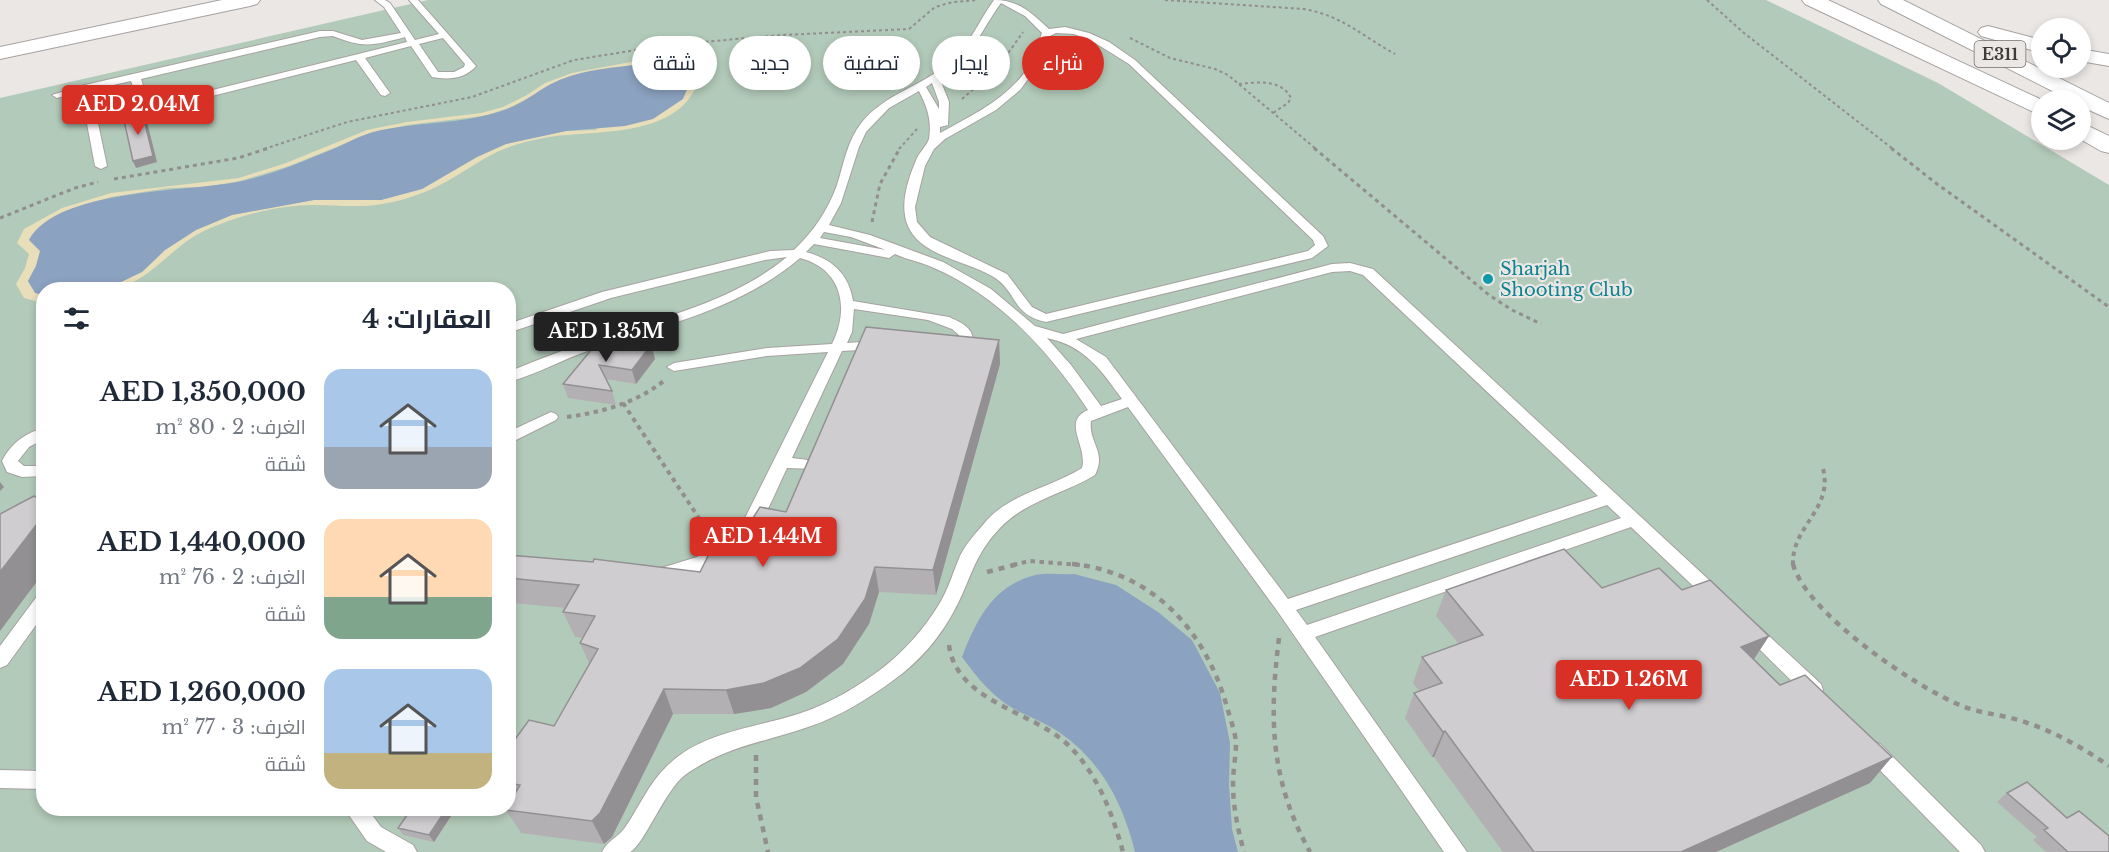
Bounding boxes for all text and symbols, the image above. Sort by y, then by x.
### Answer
map controls [2031,18,2091,150]
button: locate [2031,18,2091,78]
chip: شقة [632,36,717,90]
chip: جديد [729,36,811,90]
chip: تصفية [823,36,920,90]
chip: إيجار [932,36,1010,90]
chip: شراء [1022,36,1104,90]
road number: E311 [1974,41,2026,67]
pin: AED 2.04M [69,85,207,136]
button: layers [2031,90,2091,150]
text: AED 2.04M [76,92,200,116]
place label: Sharjah Shooting Club [1500,258,1633,301]
marker: Sharjah Shooting Club [1481,272,1495,286]
icon: filters [60,302,93,335]
text: العقارات: 4 [362,303,492,335]
pin: AED 1.35M [537,312,675,363]
text: AED 1.35M [548,319,664,343]
text: AED 1,350,000 [100,376,306,408]
icon: home [372,393,444,465]
text: الغرف: 2 · 80 m² [155,415,306,439]
text: شقة [265,452,306,476]
pin: AED 1.44M [694,517,832,568]
text: AED 1.44M [704,524,822,548]
text: AED 1,440,000 [97,526,306,558]
icon: home [372,543,444,615]
text: الغرف: 2 · 76 m² [159,565,306,589]
text: شقة [265,602,306,626]
pin: AED 1.26M [1560,660,1698,711]
text: AED 1.26M [1570,667,1688,691]
text: AED 1,260,000 [97,676,306,708]
icon: home [372,693,444,765]
text: الغرف: 3 · 77 m² [162,715,306,739]
text: شقة [265,752,306,776]

